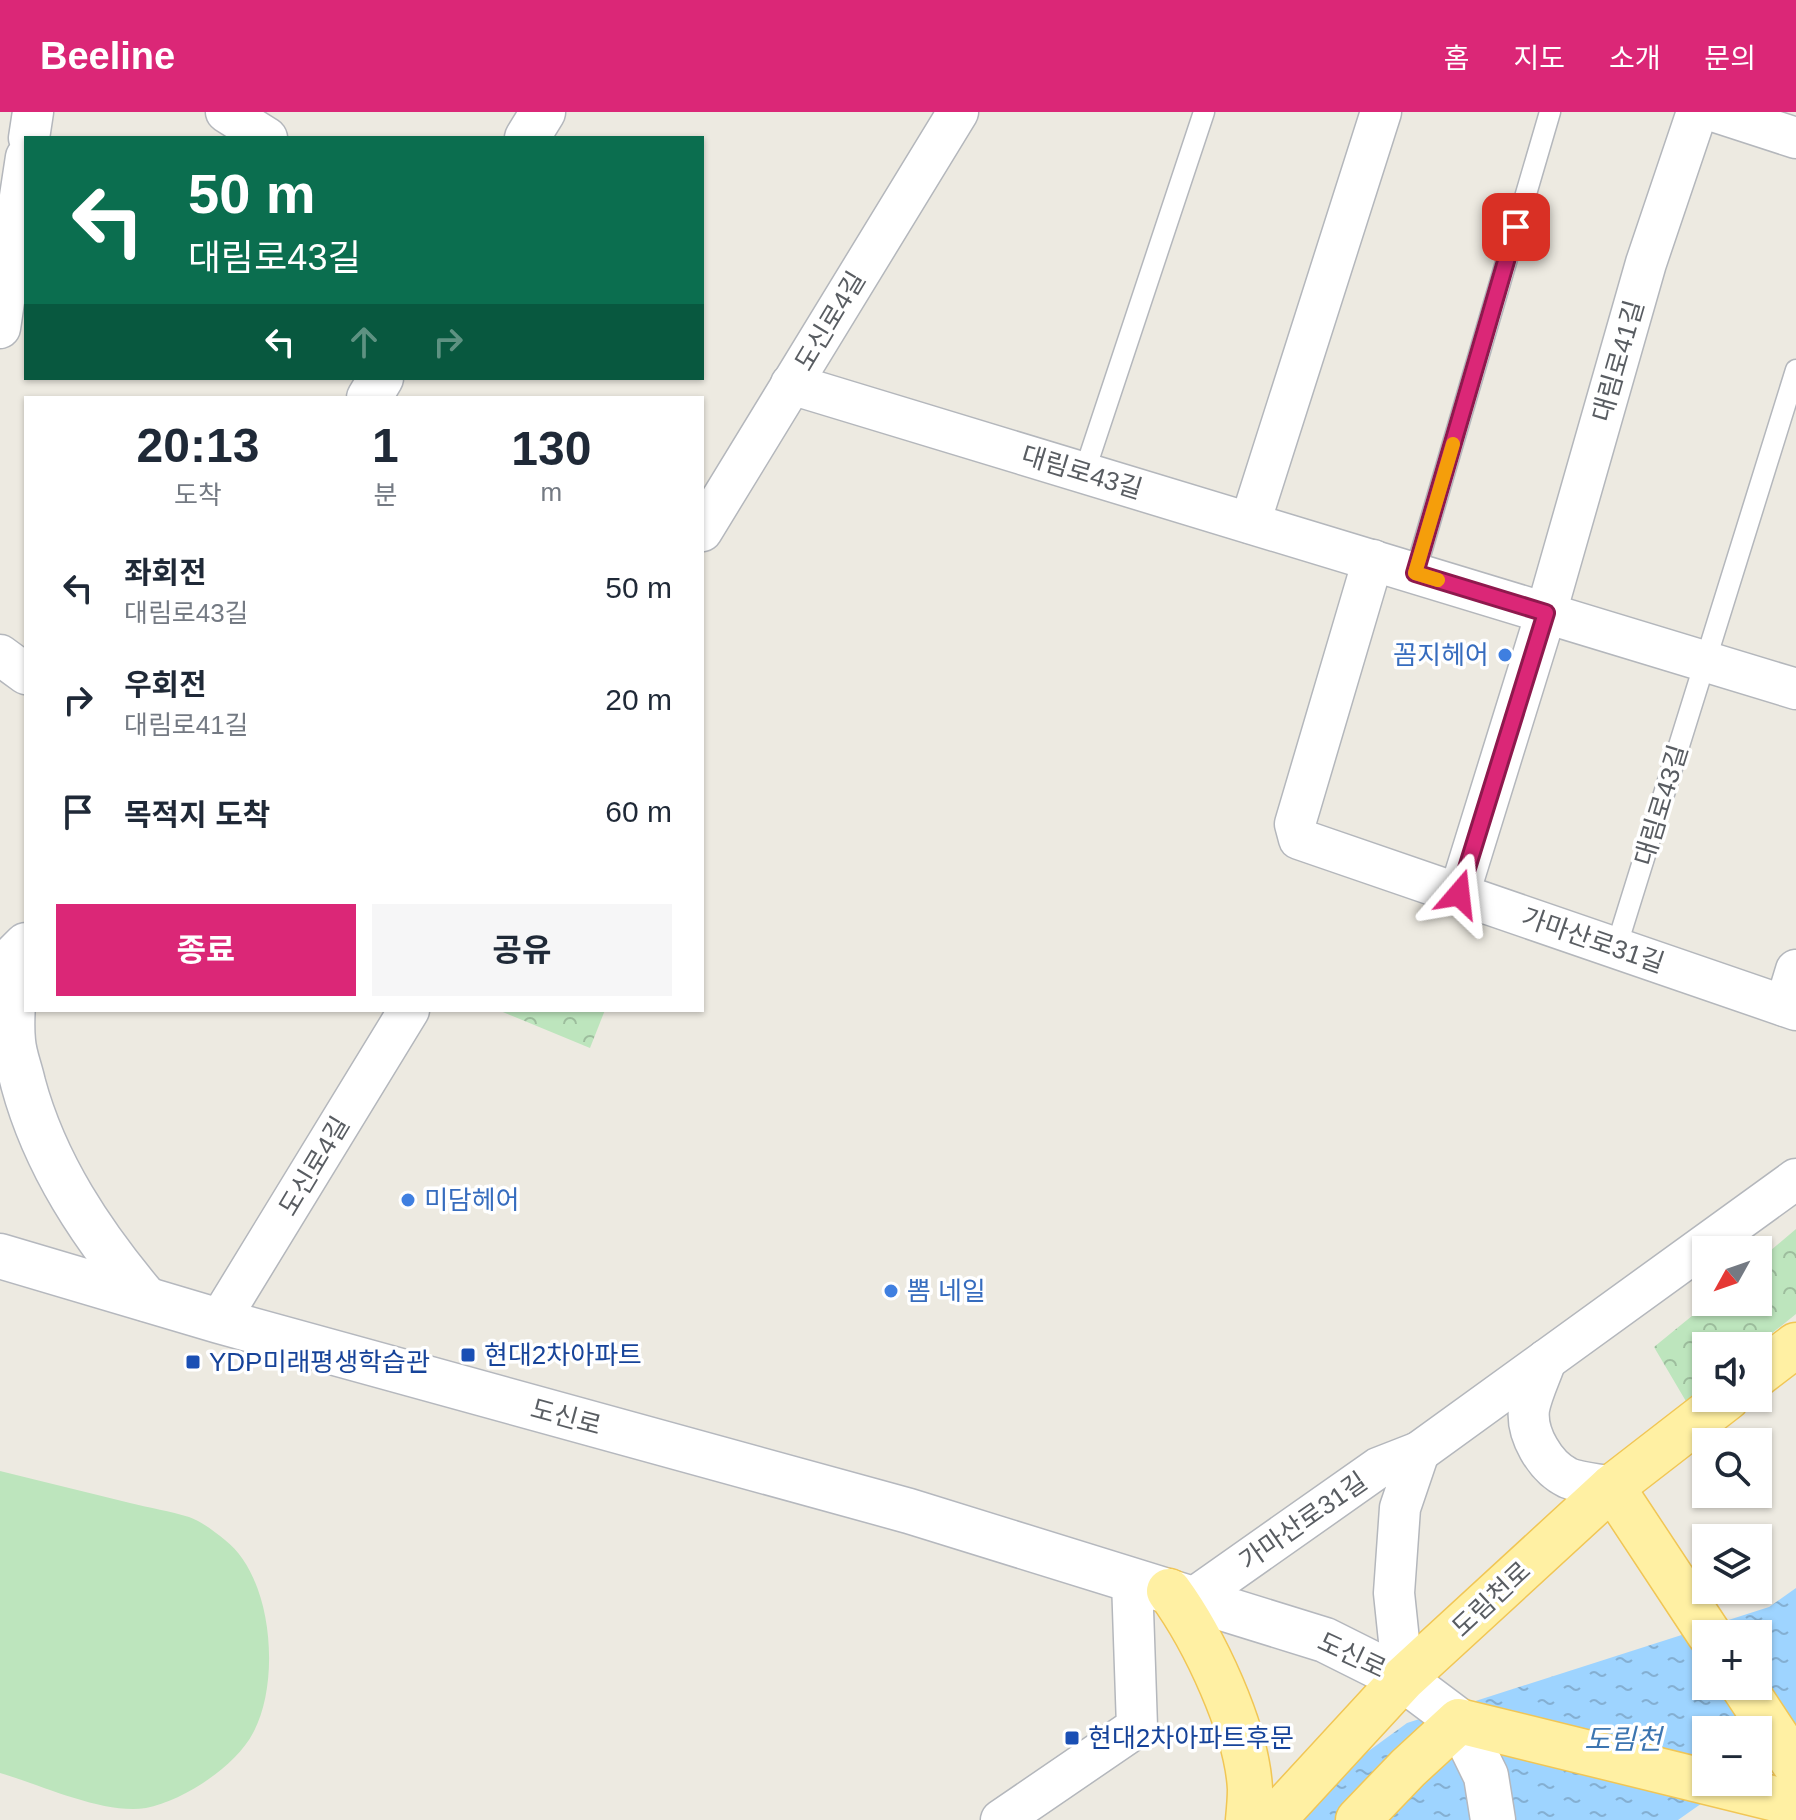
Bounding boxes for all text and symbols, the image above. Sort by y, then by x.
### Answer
text: Beeline [40,35,175,77]
text: 홈 [1444,43,1469,74]
text: 지도 [1513,43,1565,74]
text: 소개 [1609,43,1660,74]
text: 문의 [1704,43,1756,74]
text: 50 m [188,162,316,225]
icon: left [56,168,160,272]
pin [1482,193,1550,261]
icon: arrive [1494,205,1538,249]
text: 대림로43길 [188,237,361,278]
street label: 도신로4길 [789,266,871,376]
street label: 대림로41길 [1586,297,1650,425]
icon: left [258,320,302,364]
icon: ahead [342,320,386,364]
icon: right [426,320,470,364]
text: 20:13 [137,419,259,472]
text: 1 [372,419,399,472]
text: 130 [511,422,591,475]
street label: 대림로43길 [1018,439,1146,505]
text: m [541,477,562,507]
text: 도착 [174,480,222,510]
text: 분 [373,480,397,510]
text: 좌회전 [124,556,207,589]
icon: left [56,566,100,610]
text: 50 m [605,571,672,604]
text: 대림로43길 [124,598,249,628]
place label: 꼼지헤어 [1393,640,1489,670]
marker: 꼼지헤어 [1496,646,1514,664]
text: 우회전 [124,668,207,701]
icon: right [56,678,100,722]
text: 20 m [605,683,672,716]
text: 대림로41길 [124,710,249,740]
street label: 대림로43길 [1628,741,1694,869]
icon: arrive [56,790,100,834]
text: 60 m [605,795,672,828]
text: 목적지 도착 [124,798,270,831]
position arrow [1417,852,1501,936]
street label: 가마산로31길 [1518,902,1668,978]
button: 종료 [56,904,356,996]
button: 공유 [372,904,672,996]
street label: 도신로4길 [273,1111,355,1221]
place label: 미담헤어 [424,1185,520,1215]
marker: 미담헤어 [399,1191,417,1209]
north arrow [1692,1236,1772,1316]
map controls [1692,1236,1772,1796]
place label: 뽐 네일 [907,1276,986,1306]
marker: 뽐 네일 [882,1282,900,1300]
button: sound [1692,1332,1772,1412]
place label: 현대2차아파트 [484,1340,642,1370]
marker: 현대2차아파트 [459,1346,477,1364]
place label: YDP미래평생학습관 [209,1347,430,1377]
marker: YDP미래평생학습관 [184,1353,202,1371]
street label: 도신로 [527,1393,605,1441]
button: search [1692,1428,1772,1508]
street label: 가마산로31길 [1234,1466,1372,1576]
button: layers [1692,1524,1772,1604]
street label: 도림천로 [1446,1555,1536,1643]
button: + [1692,1620,1772,1700]
street label: 도신로 [1313,1626,1391,1684]
button: − [1692,1716,1772,1796]
place label: 현대2차아파트후문 [1088,1723,1294,1753]
water label: 도림천 [1584,1724,1665,1755]
marker: 현대2차아파트후문 [1063,1729,1081,1747]

